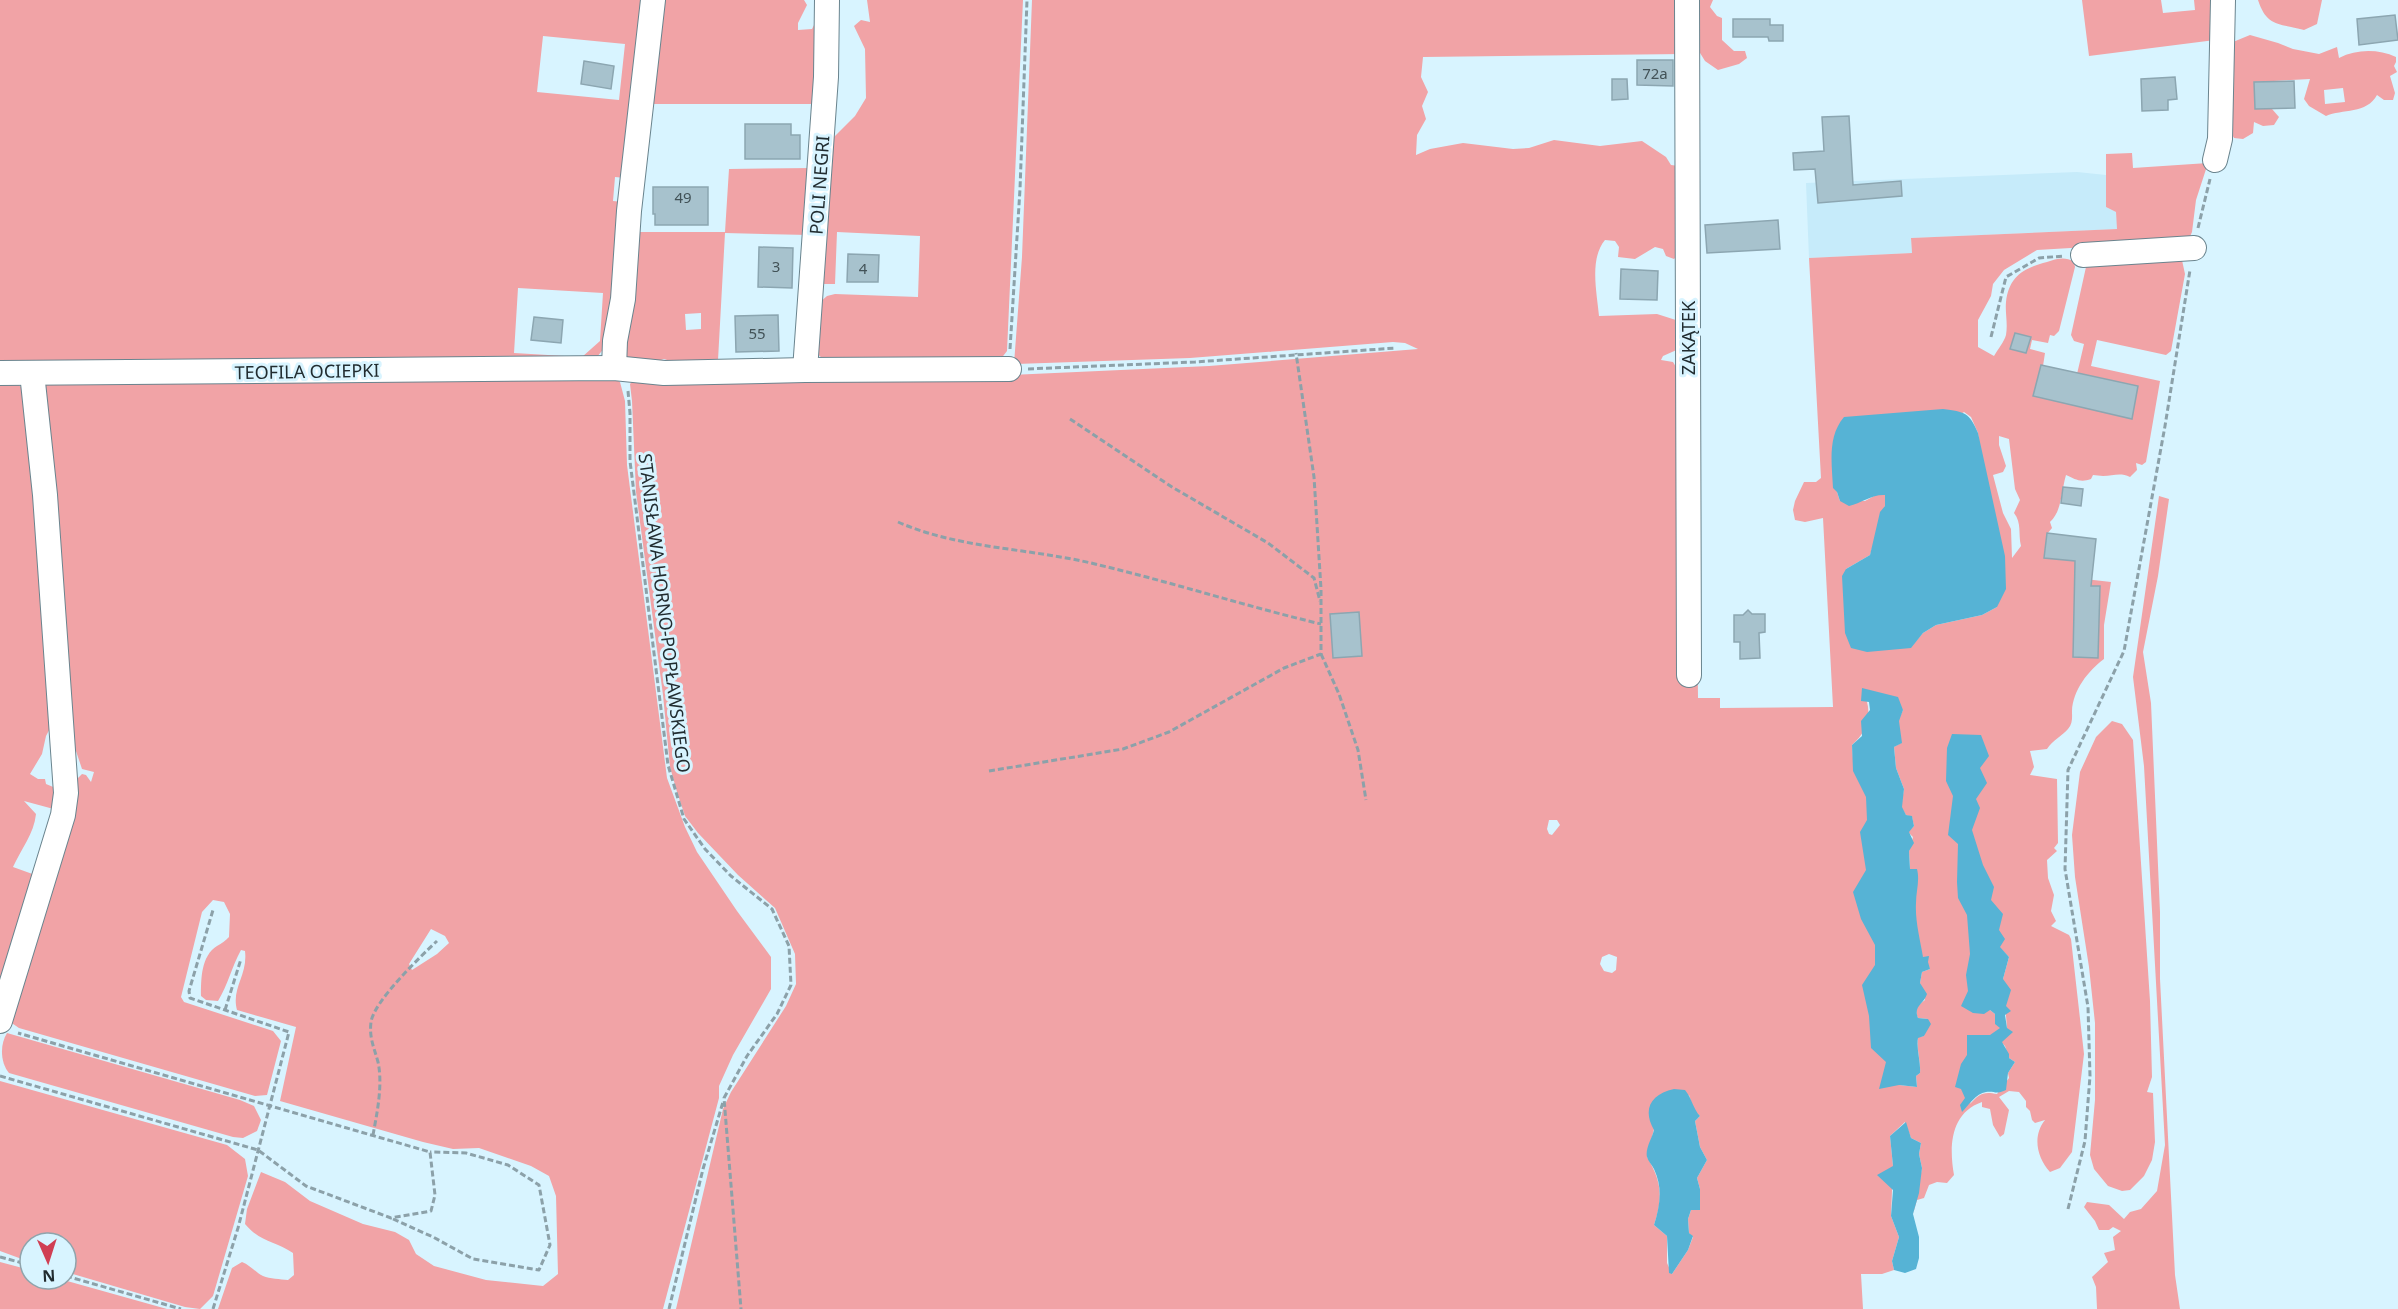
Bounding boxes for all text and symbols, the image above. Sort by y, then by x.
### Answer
house number: 72a [1642,63,1668,83]
street label: POLI NEGRI [804,135,834,235]
house number: 49 [674,187,692,207]
house number: 3 [772,256,780,276]
house number: 4 [859,258,868,278]
street label: ZAKĄTEK [1676,300,1700,375]
house number: 55 [748,323,766,343]
street label: TEOFILA OCIEPKI [234,358,380,384]
street label: STANISŁAWA HORNO-POPŁAWSKIEGO [634,452,696,774]
north arrow [18,1231,78,1291]
text: N [42,1265,56,1287]

